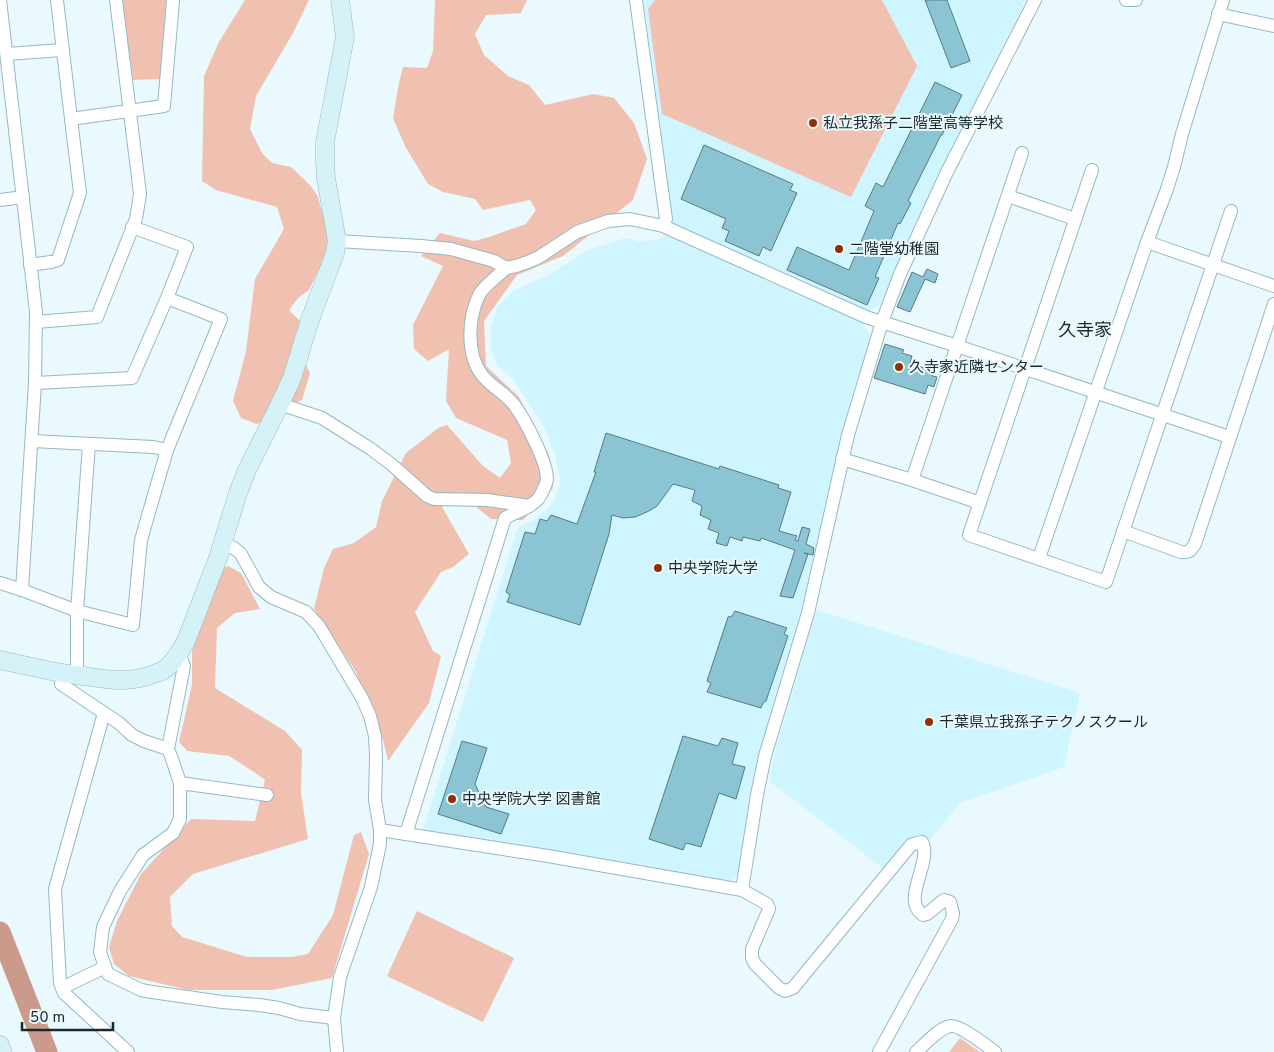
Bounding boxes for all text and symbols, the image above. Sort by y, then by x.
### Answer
place label: 私立我孫子二階堂高等学校 [823,115,1003,134]
marker: 私立我孫子二階堂高等学校 [807,117,819,129]
place label: 二階堂幼稚園 [849,241,939,260]
marker: 二階堂幼稚園 [833,243,845,255]
district label: 久寺家 [1058,320,1112,343]
place label: 久寺家近隣センター [909,359,1044,378]
marker: 久寺家近隣センター [893,361,905,373]
place label: 中央学院大学 [668,560,758,579]
marker: 中央学院大学 [652,562,664,574]
place label: 千葉県立我孫子テクノスクール [939,714,1148,733]
marker: 千葉県立我孫子テクノスクール [923,716,935,728]
place label: 中央学院大学 図書館 [462,791,601,810]
marker: 中央学院大学 図書館 [446,793,458,805]
scale bar [22,1000,114,1032]
text: 50 m [30,1009,65,1028]

